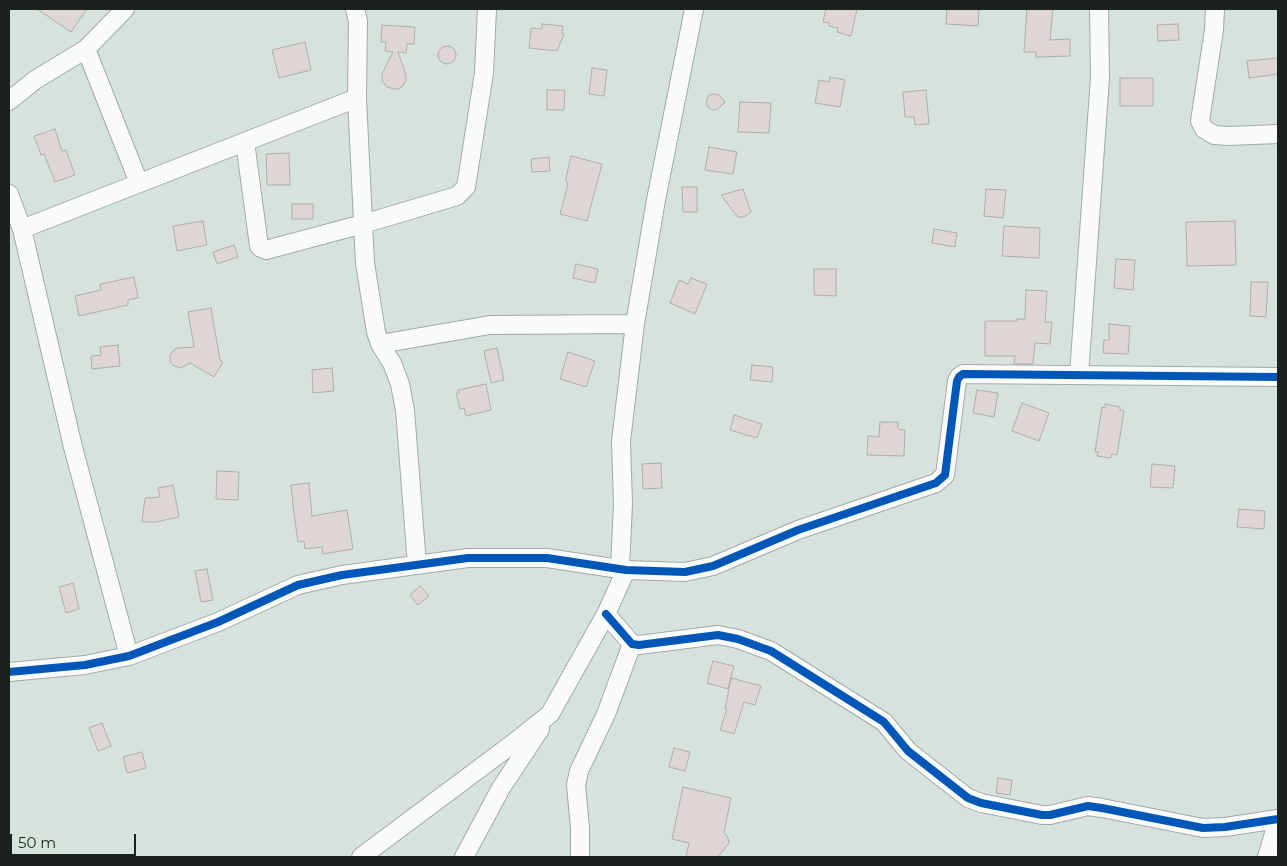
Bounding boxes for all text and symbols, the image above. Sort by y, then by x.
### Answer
scale bar [12,824,139,856]
text: 50 m [18,833,56,852]

